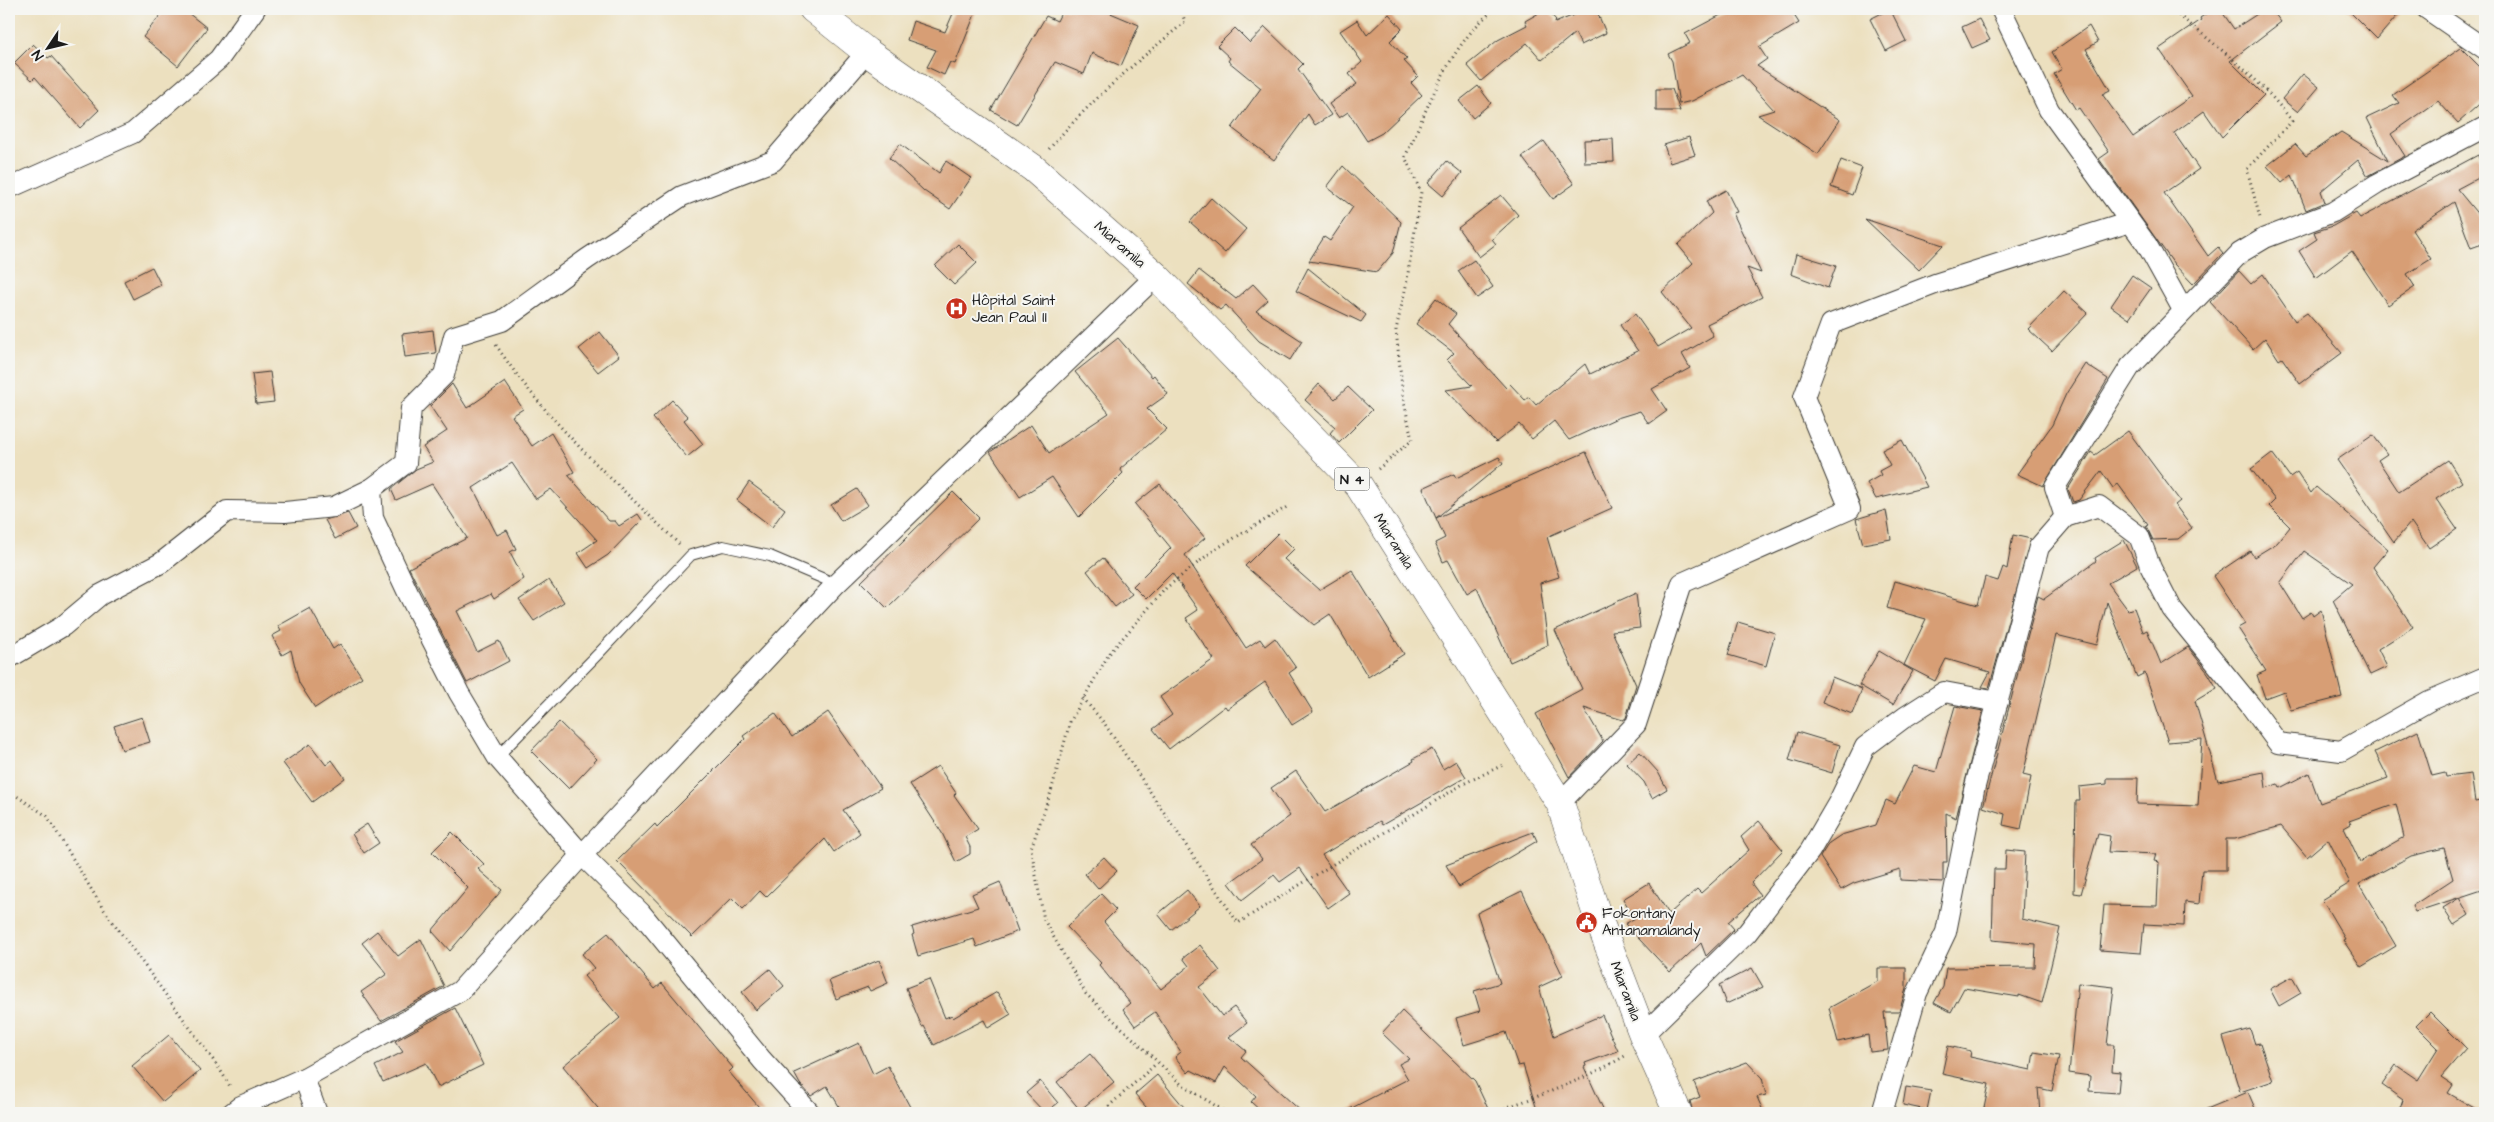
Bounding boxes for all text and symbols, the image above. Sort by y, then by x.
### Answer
north arrow [22,22,72,72]
text: N [27,45,49,64]
street label: Miaramila [1089,216,1150,273]
place label: Hôpital Saint Jean Paul II [972,290,1055,328]
hospital icon: Hôpital Saint Jean Paul II [944,297,968,321]
road number: N 4 [1334,468,1370,490]
street label: Miaramila [1368,509,1419,573]
place label: Fokontany Antanamalandy [1602,903,1701,942]
public building icon: Fokontany Antanamalandy [1574,910,1598,934]
street label: Miaramila [1605,958,1647,1024]

